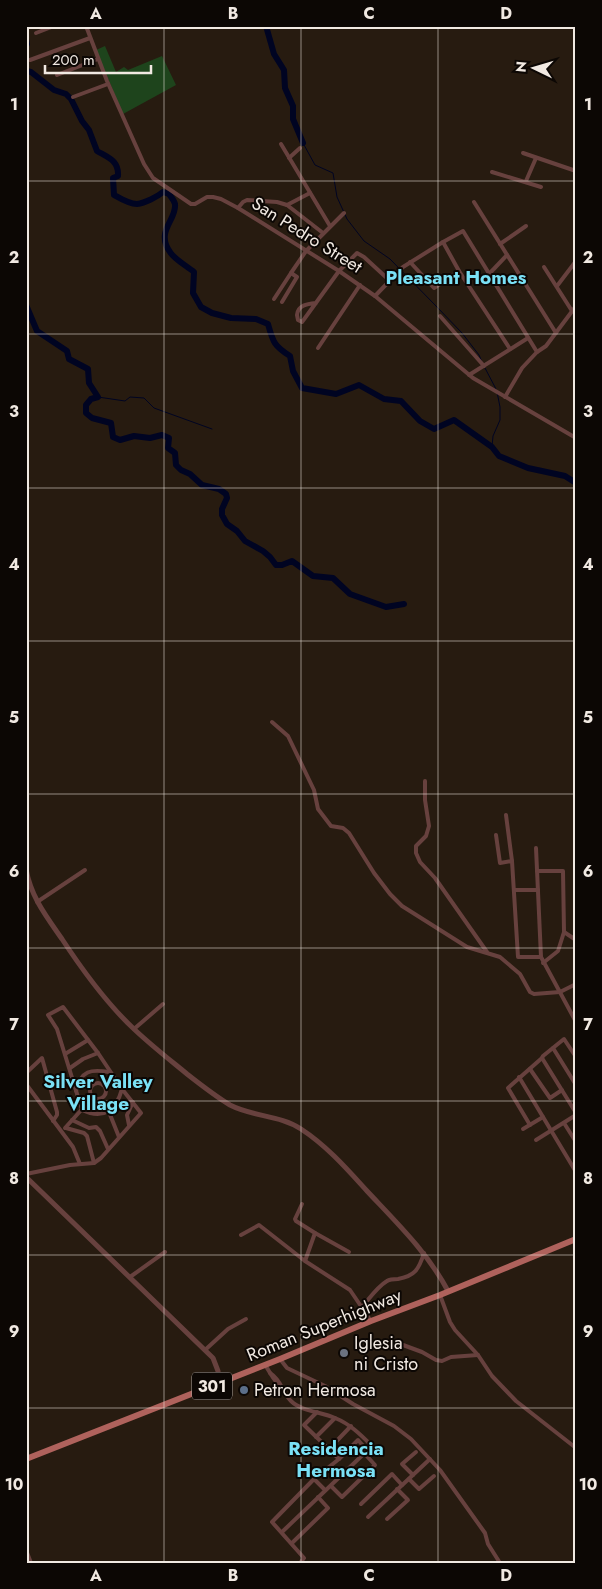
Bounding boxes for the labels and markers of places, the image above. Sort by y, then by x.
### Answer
place label: Iglesia ni Cristo [354,1330,418,1377]
marker: Iglesia ni Cristo [338,1347,350,1359]
place label: Petron Hermosa [254,1377,376,1403]
marker: Petron Hermosa [238,1384,250,1396]

